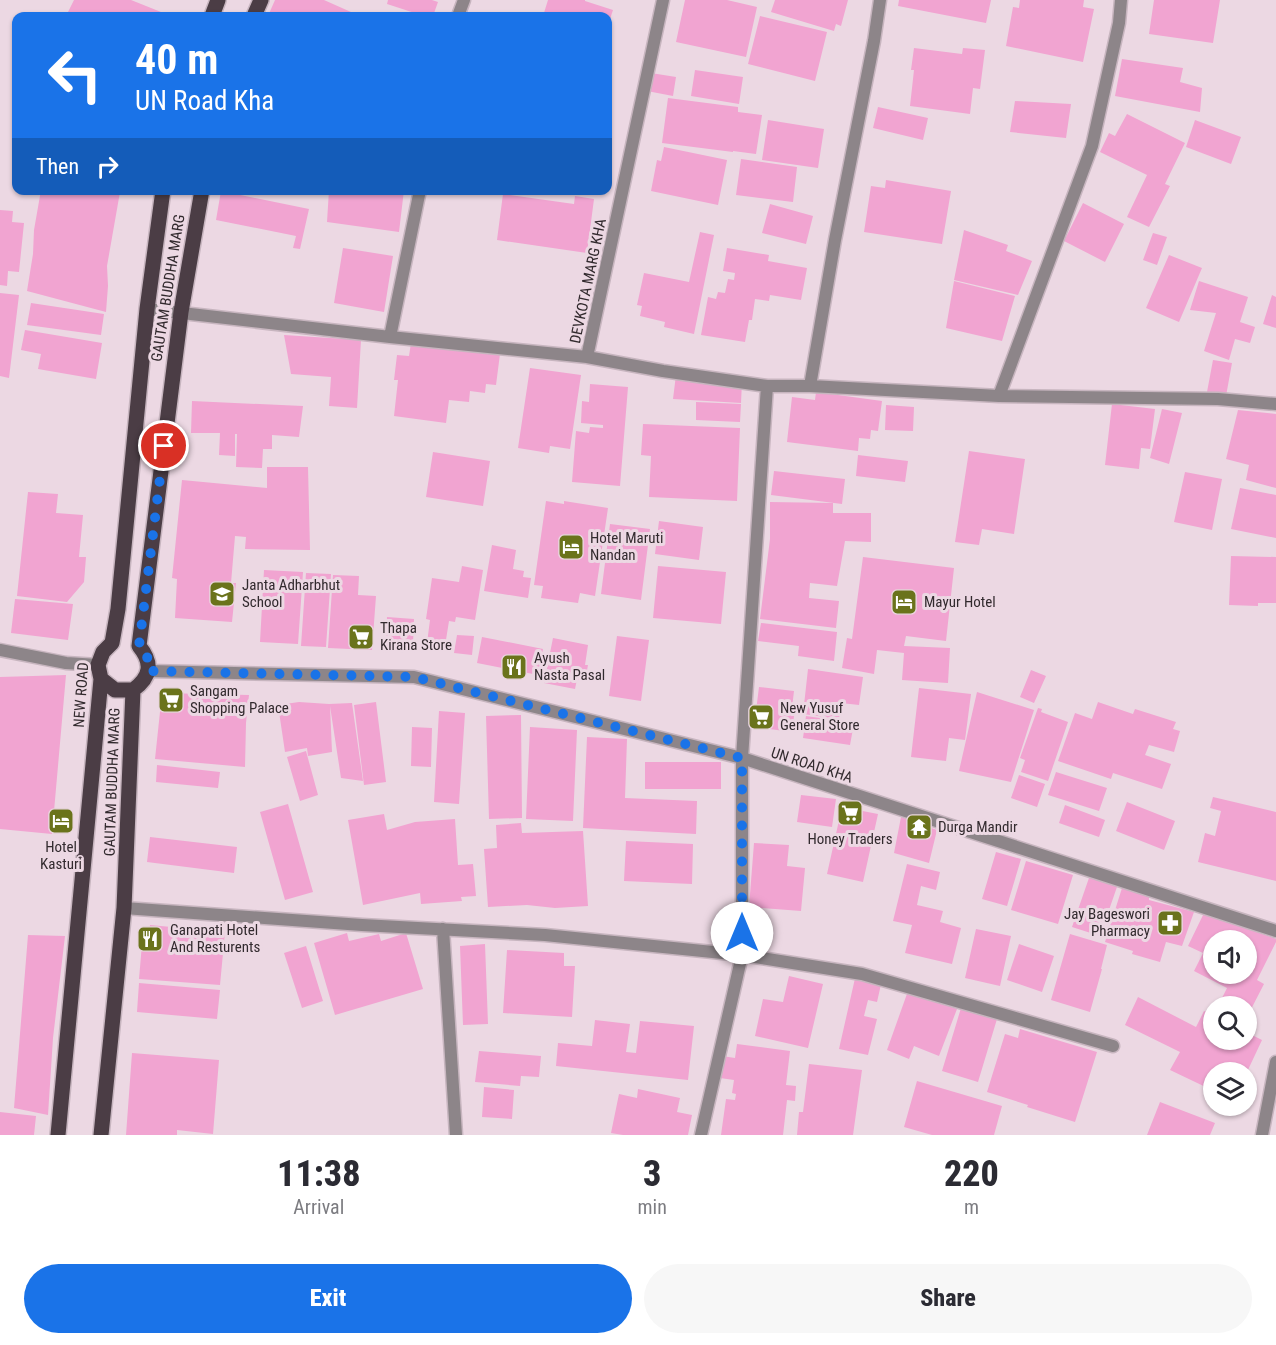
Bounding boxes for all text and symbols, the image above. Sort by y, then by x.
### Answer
text: 40 m [135,35,218,84]
icon: left [36,36,114,114]
text: UN Road Kha [135,85,274,117]
icon: right [91,150,124,183]
text: Then [36,154,79,179]
street label: GAUTAM BUDDHA MARG [147,213,189,363]
street label: DEVKOTA MARG KHA [566,217,610,345]
pin [138,420,189,471]
icon: arrive [147,429,180,462]
place label: Hotel Maruti Nandan [590,529,663,564]
hotel icon: Hotel Maruti Nandan [556,532,586,562]
place label: Janta Adharbhut School [242,576,340,611]
school or university icon: Janta Adharbhut School [207,579,237,609]
hotel icon: Mayur Hotel [889,587,919,617]
place label: Mayur Hotel [924,593,996,611]
place label: Thapa Kirana Store [380,619,452,654]
supermarket icon: Thapa Kirana Store [346,622,376,652]
place label: Ayush Nasta Pasal [534,649,605,684]
restaurant icon: Ayush Nasta Pasal [499,652,529,682]
street label: NEW ROAD [70,662,92,728]
place label: Sangam Shopping Palace [190,682,289,717]
supermarket icon: Sangam Shopping Palace [156,685,186,715]
place label: New Yusuf General Store [780,699,860,734]
supermarket icon: New Yusuf General Store [746,702,776,732]
street label: GAUTAM BUDDHA MARG [100,707,124,857]
street label: UN ROAD KHA [769,743,855,787]
supermarket icon: Honey Traders [835,798,865,828]
hotel icon: Hotel Kasturi [46,806,76,836]
temple icon: Durga Mandir [904,812,934,842]
place label: Durga Mandir [938,818,1018,836]
place label: Honey Traders [807,830,893,848]
place label: Hotel Kasturi [40,838,82,873]
position arrow [710,901,774,965]
place label: Jay Bageswori Pharmacy [1064,905,1150,940]
pharmacy icon: Jay Bageswori Pharmacy [1155,908,1185,938]
place label: Ganapati Hotel And Resturents [170,921,260,956]
restaurant icon: Ganapati Hotel And Resturents [135,924,165,954]
map controls [1203,930,1257,1116]
button: sound [1203,930,1257,984]
button: search [1203,996,1257,1050]
button: layers [1203,1062,1257,1116]
text: 11:38 [277,1153,360,1195]
text: 3 [643,1153,661,1195]
text: 220 [944,1153,999,1195]
text: Arrival [293,1195,344,1219]
text: min [638,1195,667,1219]
text: m [964,1195,979,1219]
button: Exit [24,1264,632,1333]
button: Share [644,1264,1252,1333]

